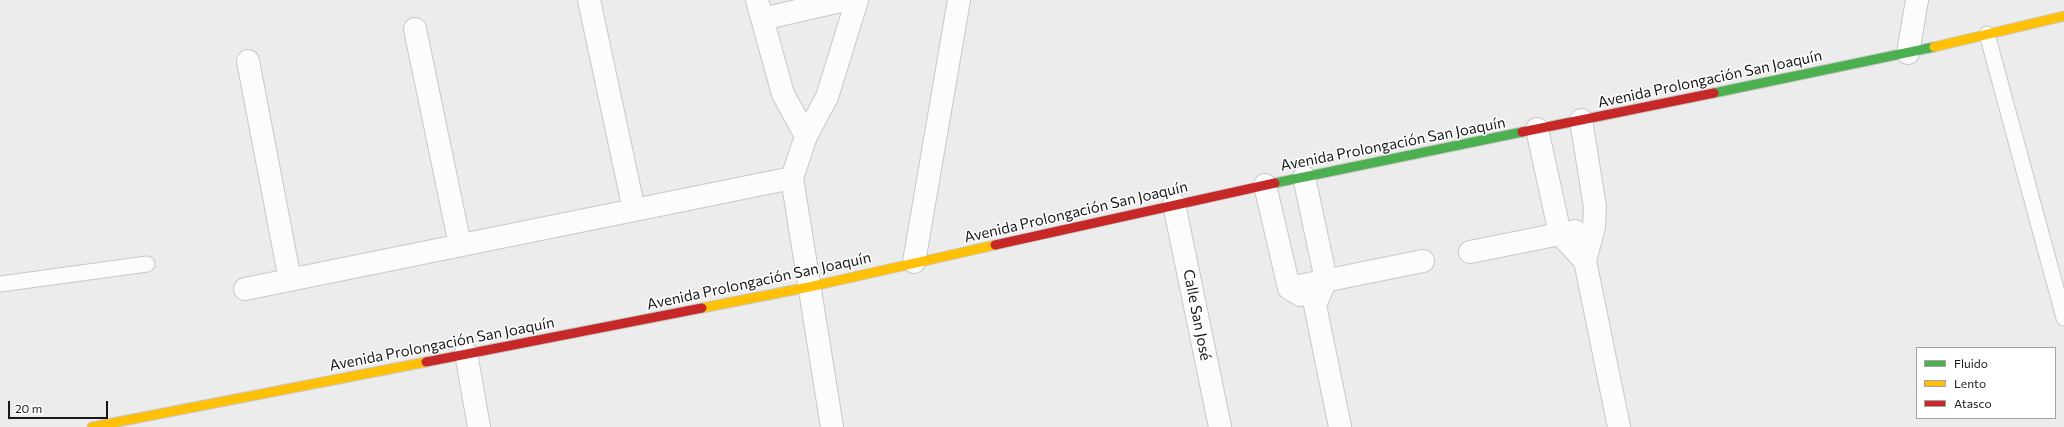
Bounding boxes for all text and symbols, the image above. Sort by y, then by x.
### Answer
street label: Avenida Prolongación San Joaquín [1596,46,1824,112]
street label: Avenida Prolongación San Joaquín [1279,113,1507,175]
street label: Avenida Prolongación San Joaquín [962,177,1190,247]
street label: Avenida Prolongación San Joaquín [645,248,873,314]
street label: Calle San José [1179,268,1215,362]
street label: Avenida Prolongación San Joaquín [328,313,556,375]
legend [1916,347,2056,419]
text: Fluido [1954,356,1988,370]
text: Lento [1954,376,1986,390]
scale bar [10,393,110,419]
text: Atasco [1954,396,1992,410]
text: 20 m [15,401,42,415]

